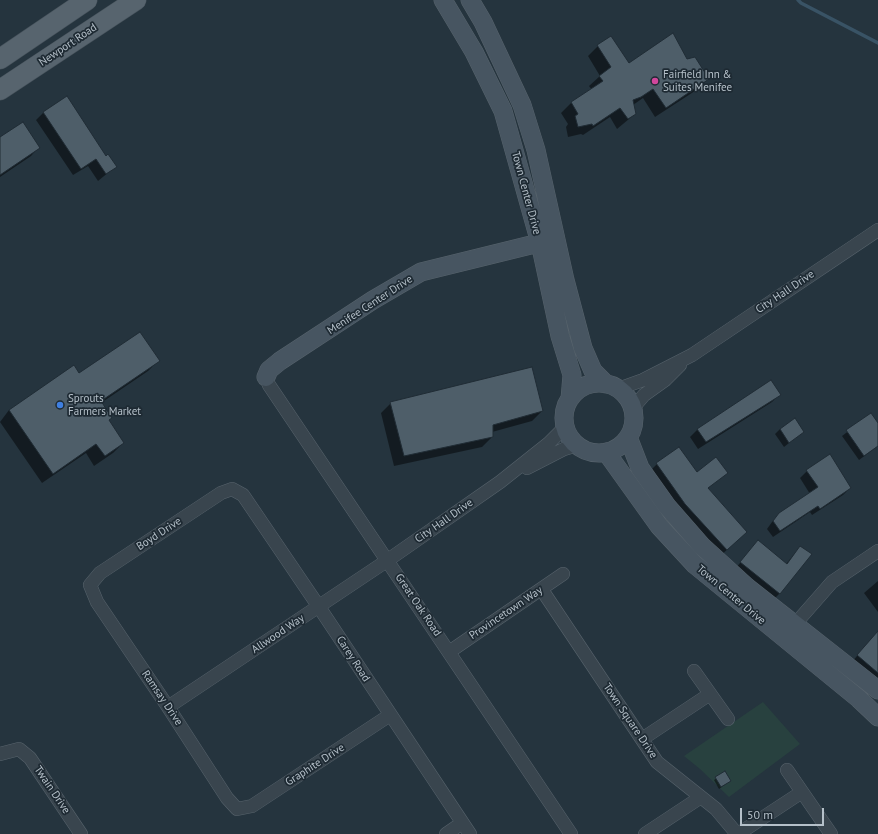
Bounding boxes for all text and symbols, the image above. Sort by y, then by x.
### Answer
street label: Newport Road [37,21,99,69]
place label: Fairfield Inn & Suites Menifee [663,68,732,94]
marker: Fairfield Inn & Suites Menifee [650,76,660,86]
street label: Town Center Drive [509,150,543,236]
street label: City Hall Drive [753,268,817,316]
street label: Menifee Center Drive [325,273,415,337]
place label: Sprouts Farmers Market [68,392,141,418]
marker: Sprouts Farmers Market [55,400,65,410]
street label: City Hall Drive [412,496,476,546]
street label: Boyd Drive [134,515,184,553]
street label: Town Center Drive [694,562,768,628]
street label: Great Oak Road [392,571,444,639]
street label: Provincetown Way [467,584,545,642]
street label: Allwood Way [249,612,307,656]
street label: Carey Road [333,634,373,684]
street label: Ramsay Drive [139,668,185,728]
street label: Town Square Drive [600,681,660,761]
street label: Graphite Drive [283,741,347,789]
street label: Twain Drive [31,764,73,816]
scale bar [742,800,826,826]
text: 50 m [747,807,773,822]

